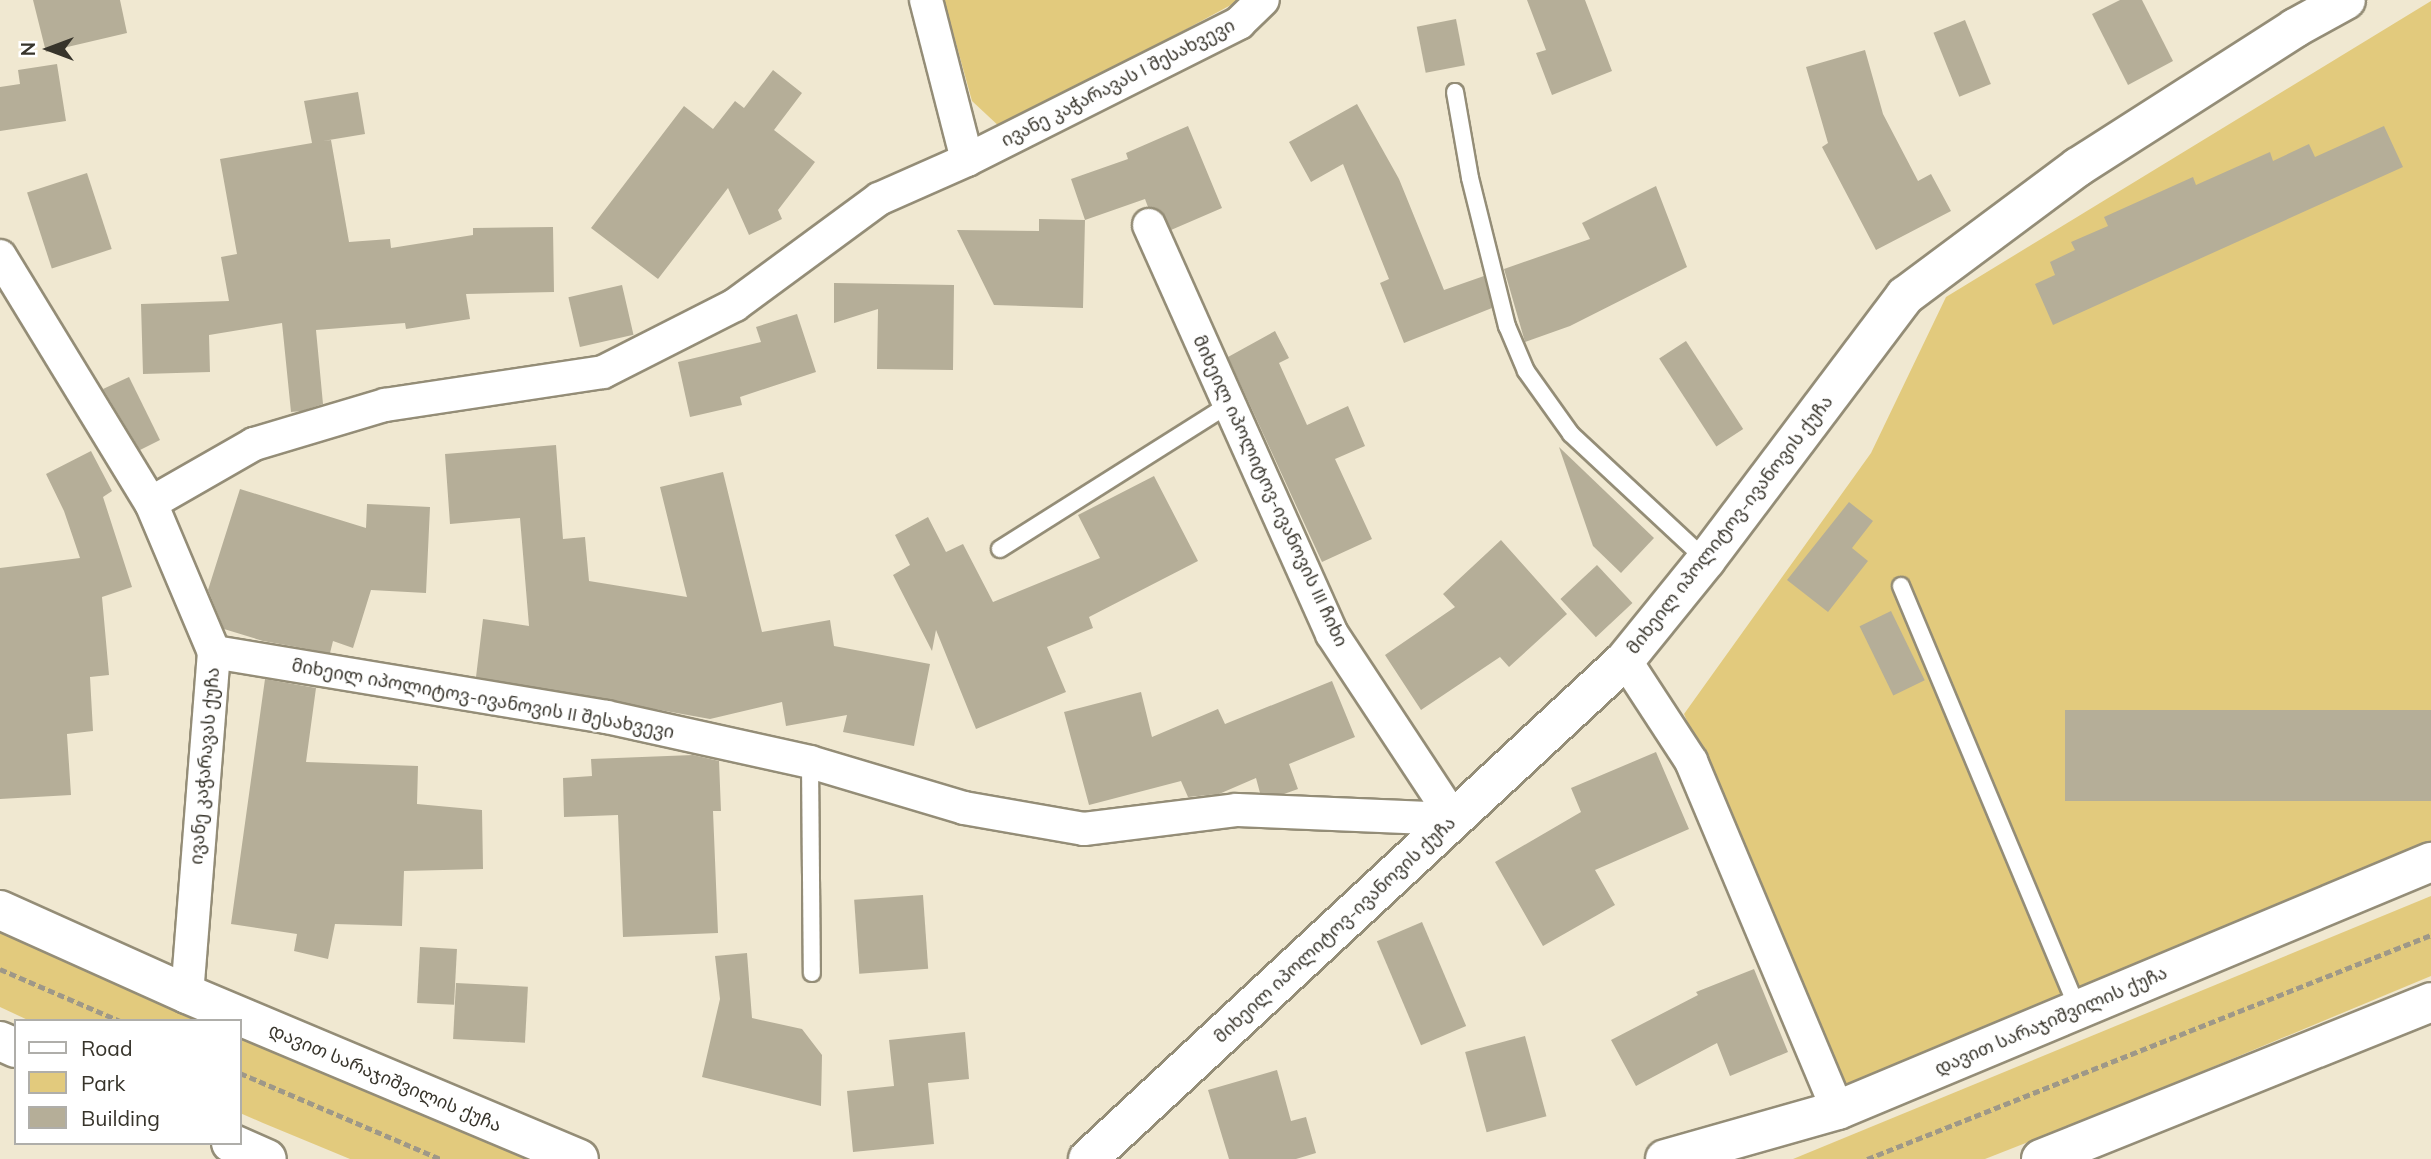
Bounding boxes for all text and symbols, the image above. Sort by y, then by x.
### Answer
north arrow [14,14,84,84]
street label: ივანე კაჭარავას I შესახვევი [998,15,1238,151]
text: N [16,42,40,56]
street label: მიხეილ იპოლიტოვ-ივანოვის III ჩიხი [1188,332,1352,650]
street label: მიხეილ იპოლიტოვ-ივანოვის ქუჩა [1622,391,1838,659]
street label: მიხეილ იპოლიტოვ-ივანოვის II შესახვევი [290,655,676,743]
street label: ივანე კაჭარავას ქუჩა [186,667,224,865]
street label: მიხეილ იპოლიტოვ-ივანოვის ქუჩა [1210,812,1460,1048]
street label: დავით სარაჯიშვილის ქუჩა [1932,962,2170,1080]
legend [14,1019,242,1145]
street label: დავით სარაჯიშვილის ქუჩა [266,1019,504,1137]
text: Road [81,1035,132,1061]
text: Park [81,1070,125,1096]
text: Building [81,1105,160,1131]

